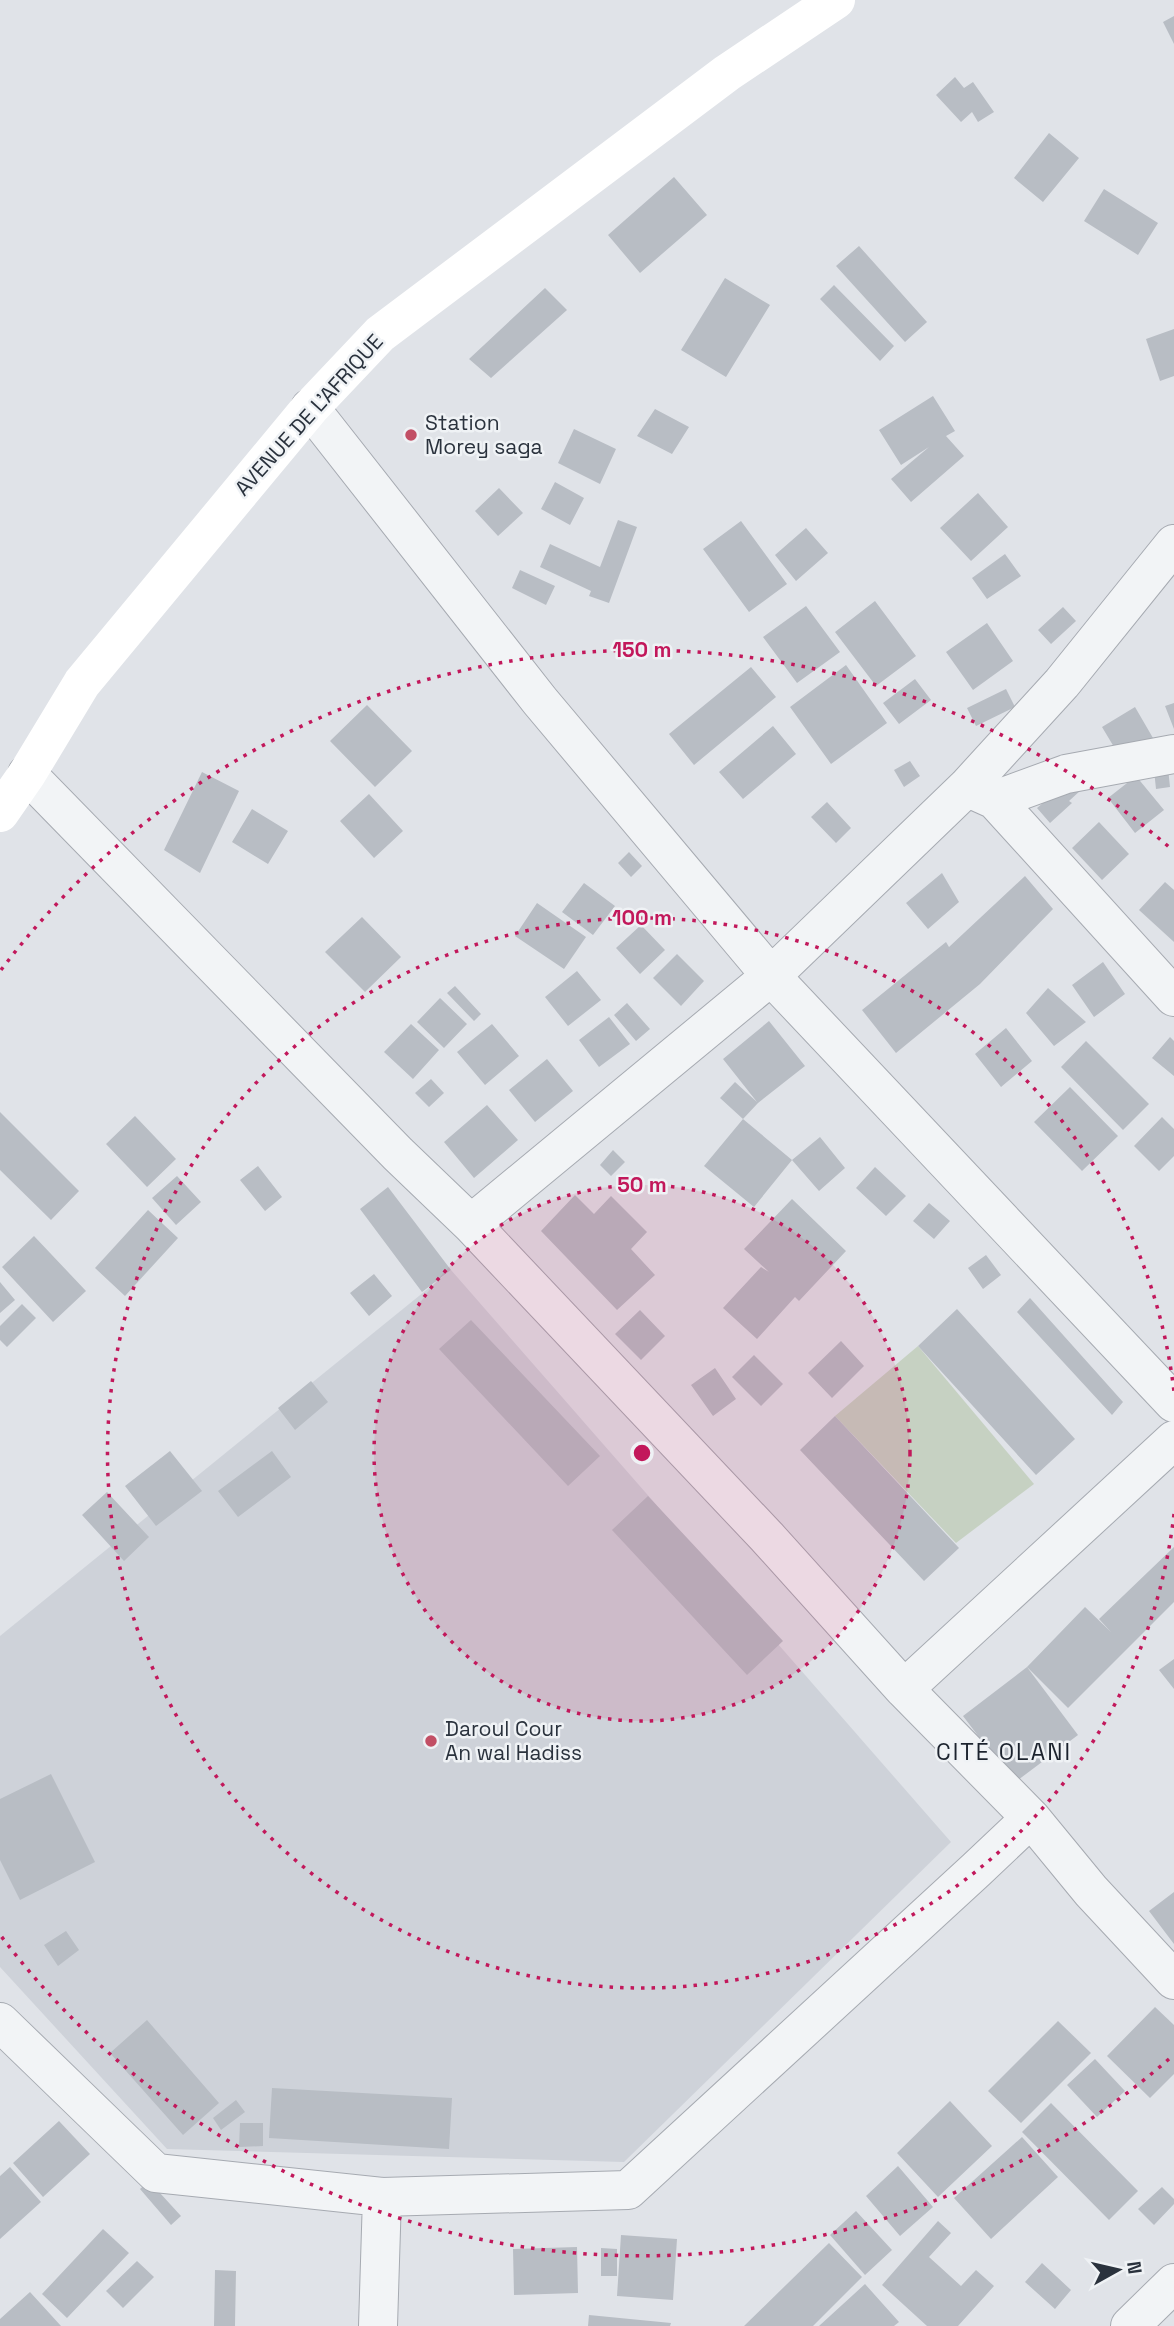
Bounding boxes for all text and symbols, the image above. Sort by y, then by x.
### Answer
street label: AVENUE DE L'AFRIQUE [229,328,389,501]
place label: Station Morey saga [425,409,543,460]
marker: Station Morey saga [403,427,419,443]
text: 150 m [613,636,671,663]
text: 100 m [612,904,672,931]
text: 50 m [617,1171,667,1198]
centre of rings [630,1441,654,1465]
place label: Daroul Cour An wal Hadiss [445,1715,582,1766]
marker: Daroul Cour An wal Hadiss [423,1733,439,1749]
district label: CITÉ OLANI [936,1737,1072,1767]
north arrow [1083,2235,1153,2305]
text: N [1121,2260,1148,2276]

